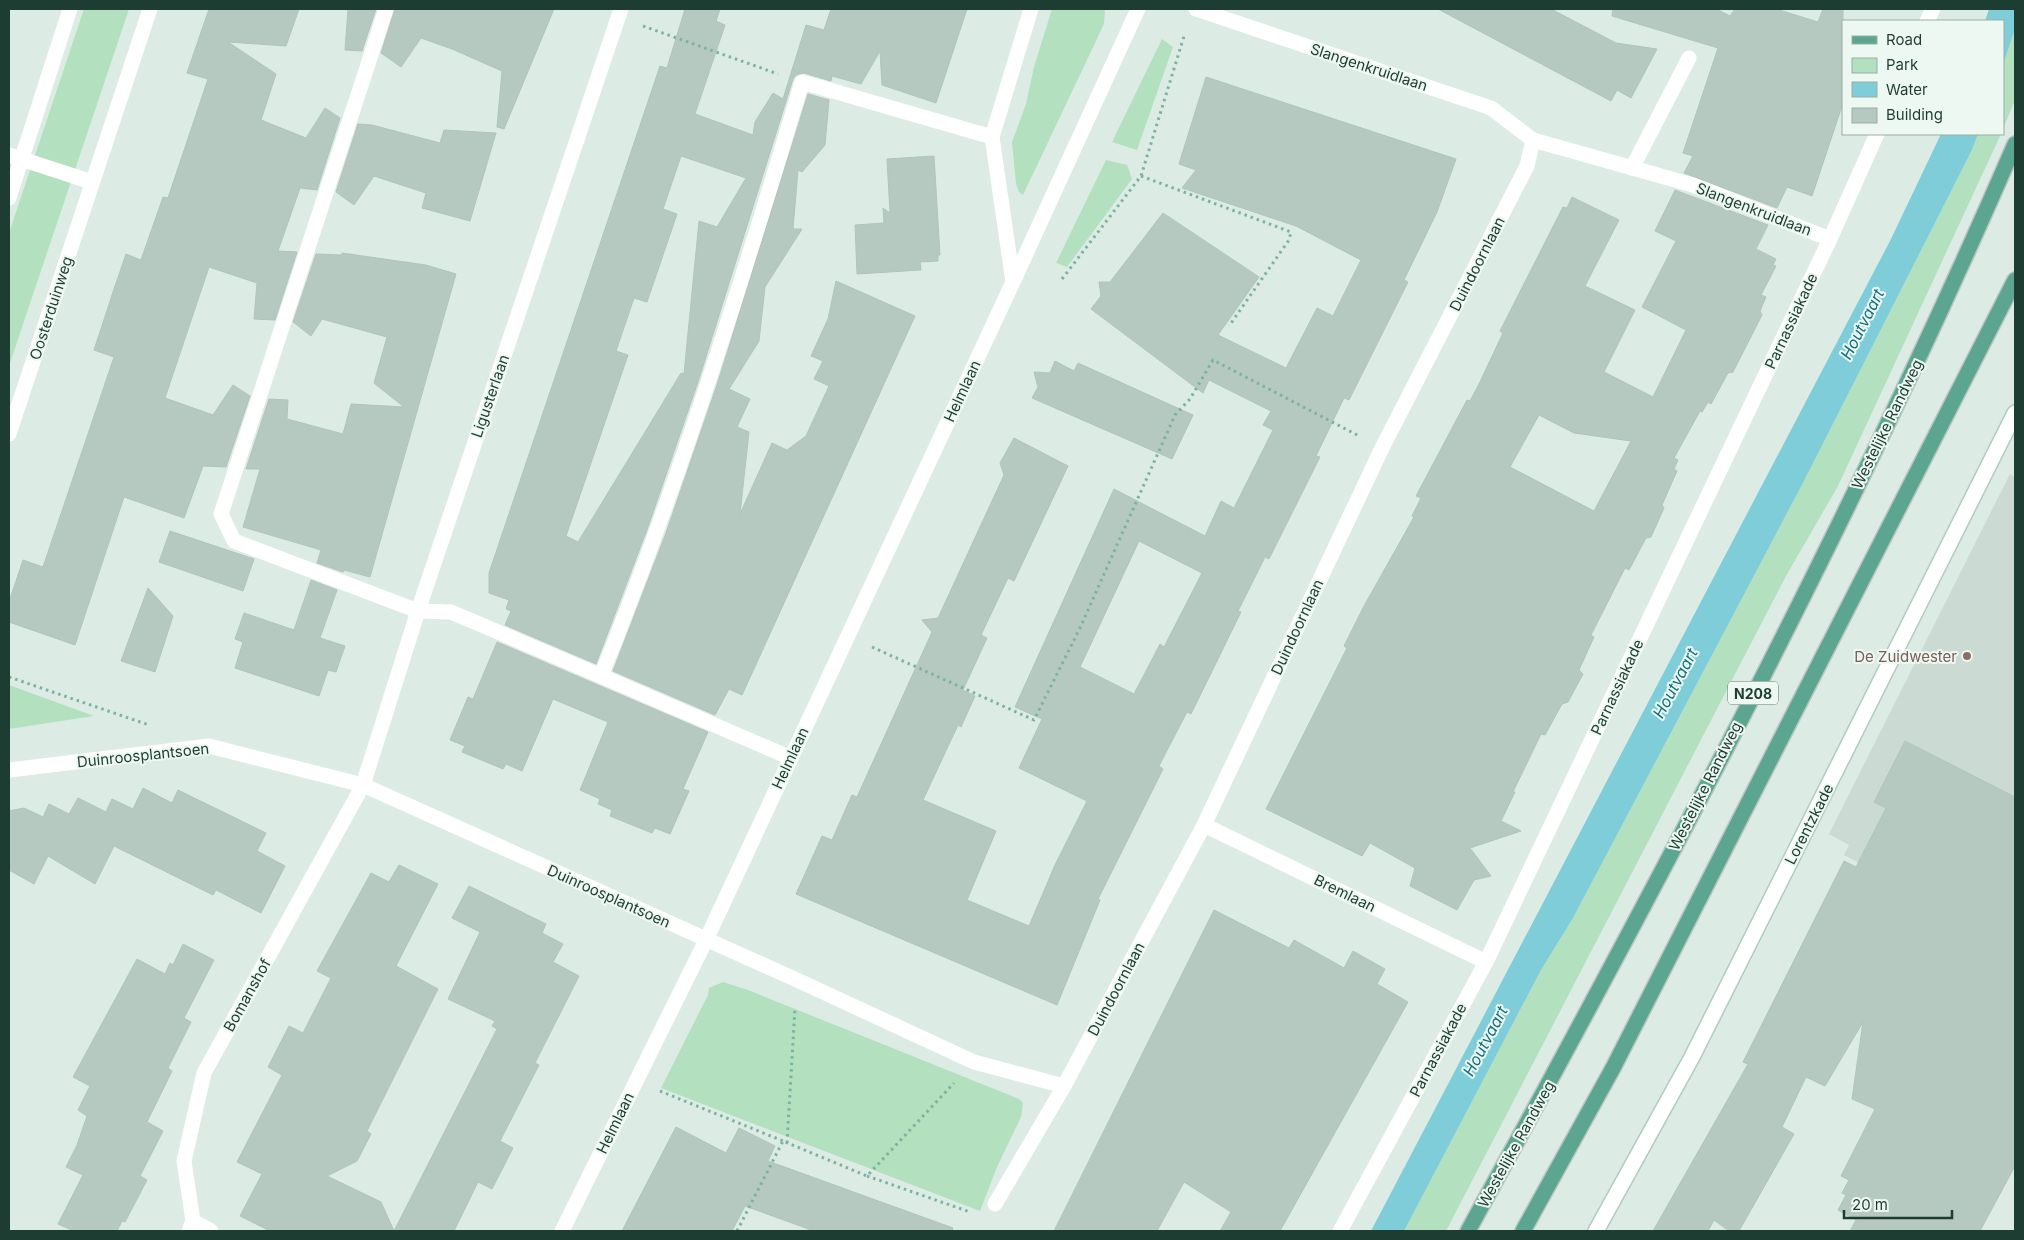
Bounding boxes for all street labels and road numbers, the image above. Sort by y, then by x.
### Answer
street label: Slangenkruidlaan [1308,39,1430,95]
street label: Slangenkruidlaan [1694,178,1814,240]
street label: Duindoornlaan [1445,214,1509,314]
street label: Oosterduinweg [25,254,77,362]
street label: Parnassiakade [1760,270,1822,372]
street label: Ligusterlaan [467,352,513,440]
street label: Westelijke Randweg [1847,356,1927,492]
street label: Helmlaan [939,357,985,425]
street label: Duindoornlaan [1267,576,1327,678]
street label: Parnassiakade [1586,636,1648,738]
road number: N208 [1728,681,1778,704]
street label: Westelijke Randweg [1664,718,1746,854]
street label: Helmlaan [767,724,813,792]
street label: Duinroosplantsoen [76,739,210,771]
street label: Lorentzkade [1780,780,1838,868]
street label: Duinroosplantsoen [544,860,674,932]
street label: Bremlaan [1311,870,1379,916]
street label: Duindoornlaan [1083,939,1149,1039]
street label: Bomanshof [219,955,275,1035]
street label: Parnassiakade [1405,1000,1471,1100]
street label: Westelijke Randweg [1473,1077,1559,1211]
street label: Helmlaan [592,1089,638,1157]

